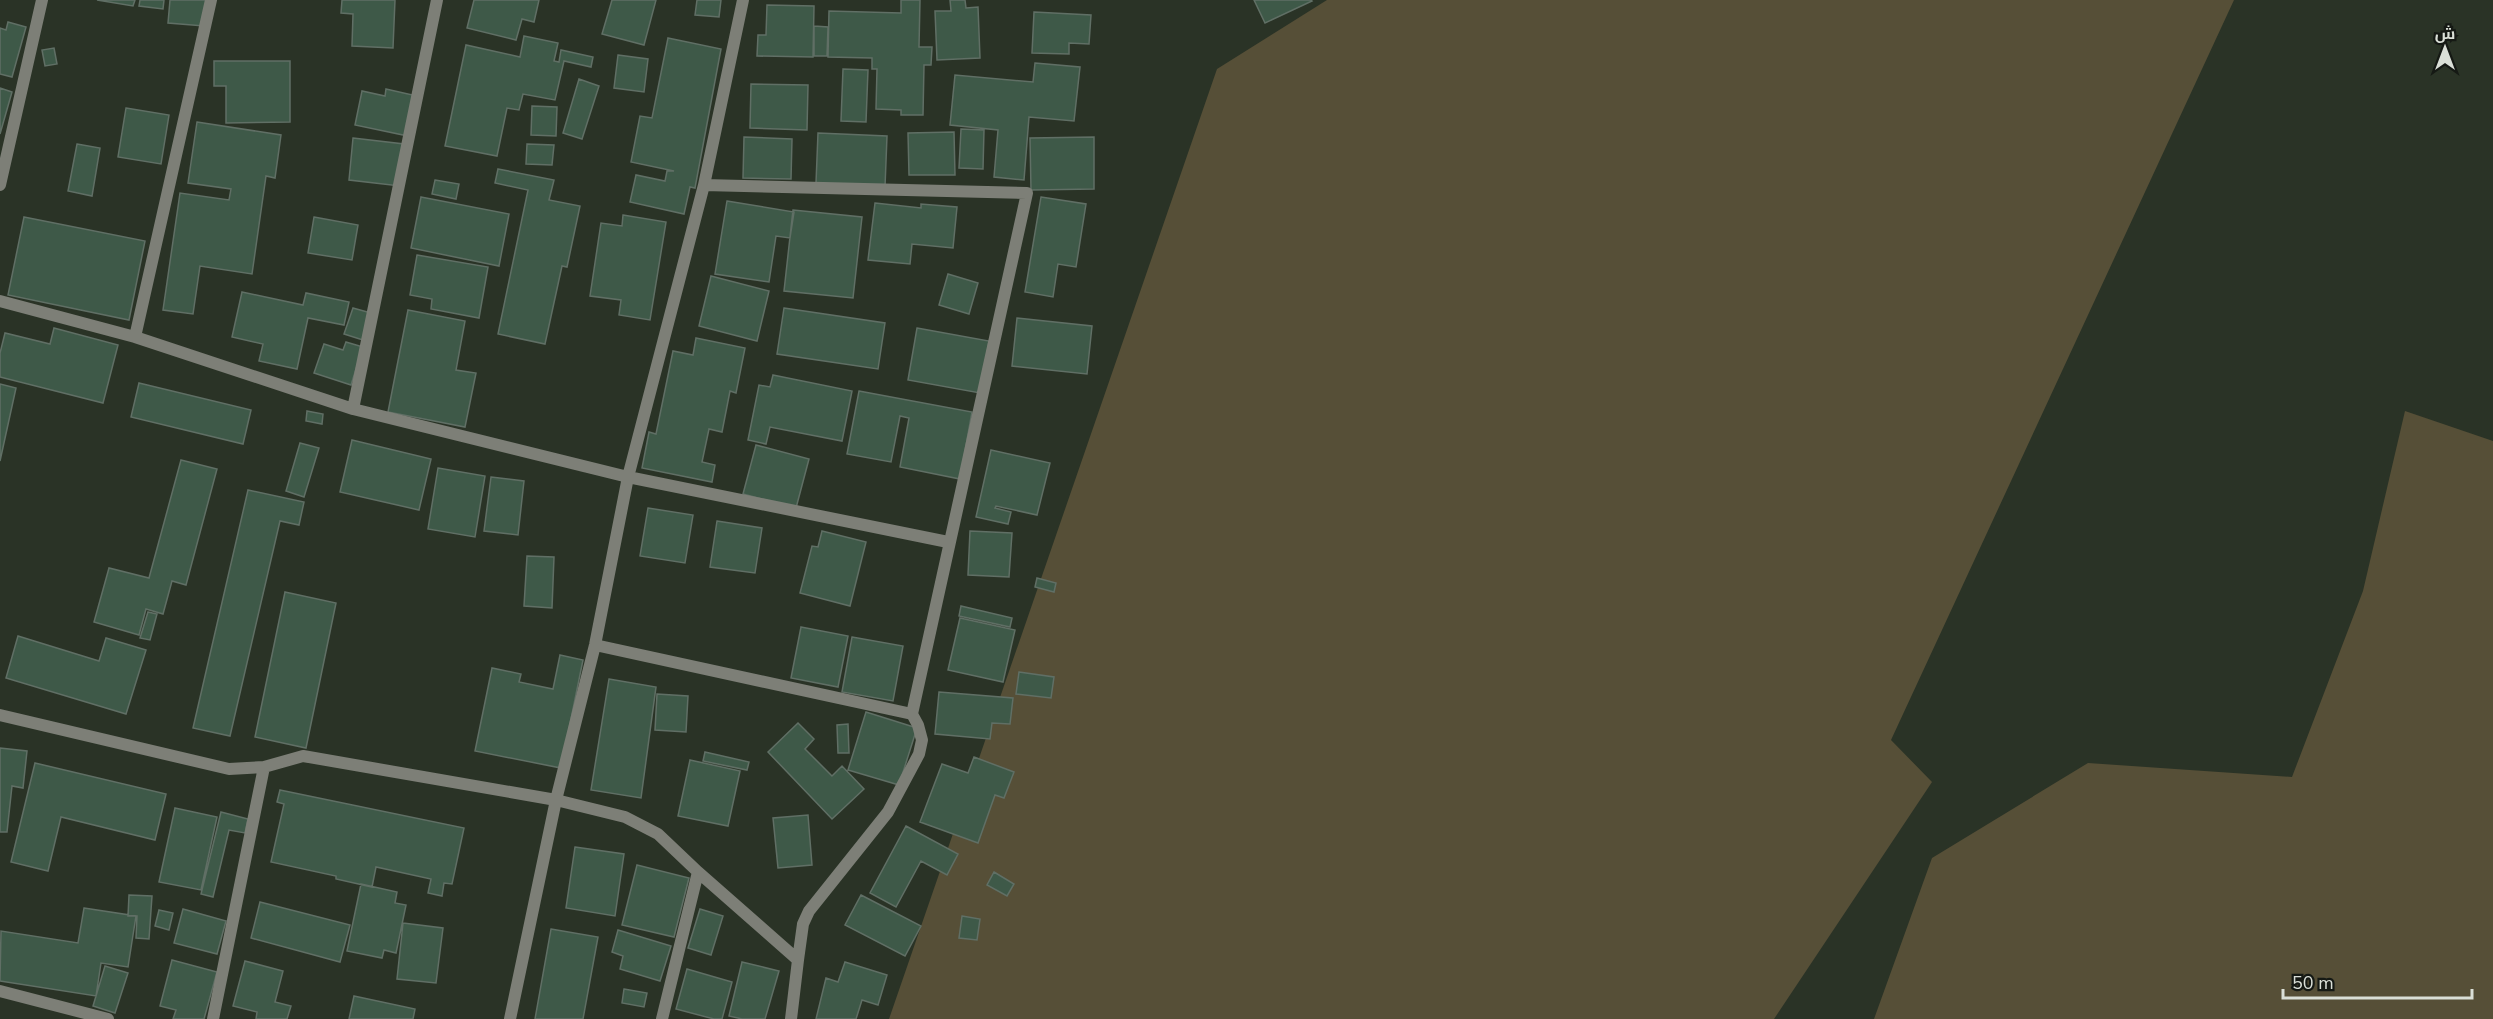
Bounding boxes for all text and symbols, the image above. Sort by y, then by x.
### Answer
north arrow [2415,18,2475,78]
text: ش [2435,23,2455,45]
scale bar [2283,962,2472,1000]
text: 50 m [2292,971,2334,995]

